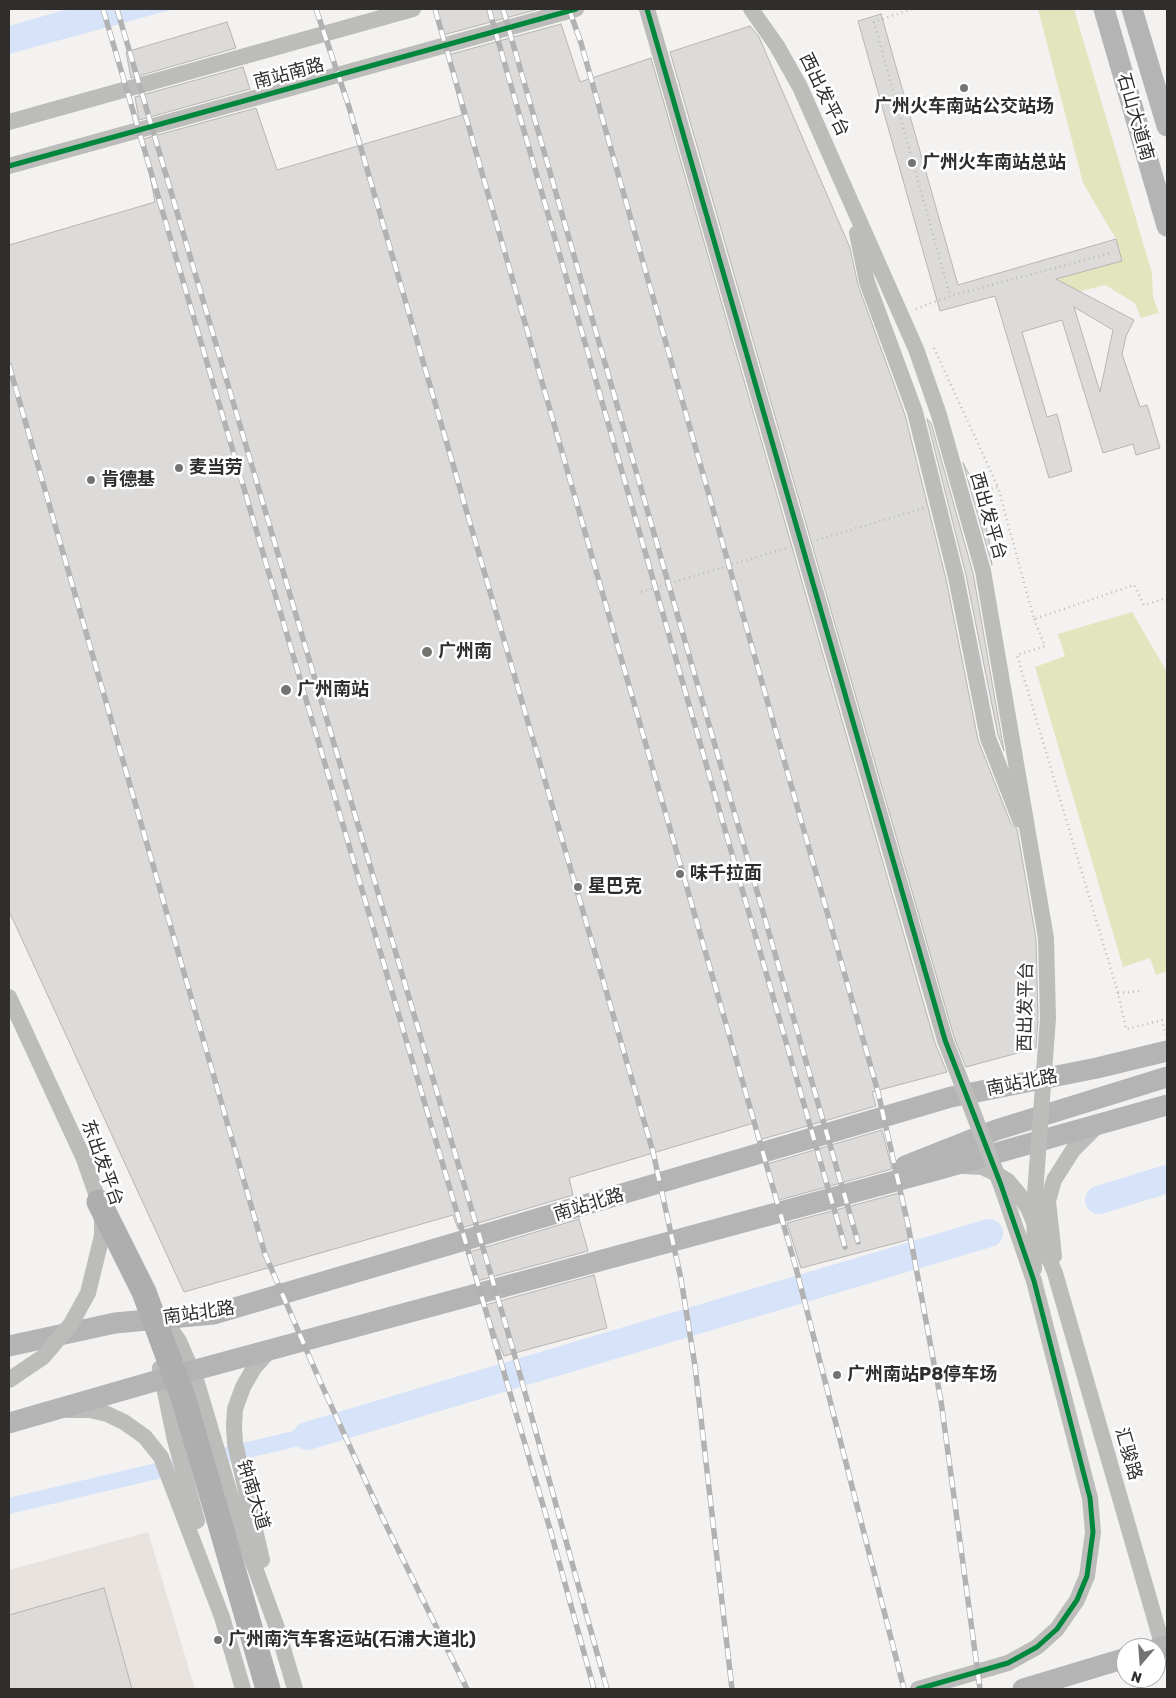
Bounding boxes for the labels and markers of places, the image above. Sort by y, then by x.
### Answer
marker: 广州火车南站公交站场 [958,82,970,94]
place label: 广州火车南站公交站场 [874,96,1054,118]
place label: 广州火车南站总站 [922,152,1066,174]
marker: 广州火车南站总站 [906,157,918,169]
place label: 麦当劳 [189,457,243,479]
marker: 麦当劳 [173,462,185,474]
place label: 肯德基 [101,469,155,491]
marker: 肯德基 [85,474,97,486]
place label: 广州南 [438,641,492,663]
marker: 广州南 [420,645,434,659]
place label: 广州南站 [297,679,369,701]
marker: 广州南站 [279,683,293,697]
place label: 味千拉面 [690,863,762,885]
marker: 味千拉面 [674,868,686,880]
place label: 星巴克 [588,876,642,898]
marker: 星巴克 [572,881,584,893]
place label: 广州南站P8停车场 [847,1364,997,1386]
marker: 广州南站P8停车场 [831,1369,843,1381]
place label: 广州南汽车客运站(石浦大道北) [228,1629,476,1651]
marker: 广州南汽车客运站(石浦大道北) [212,1634,224,1646]

